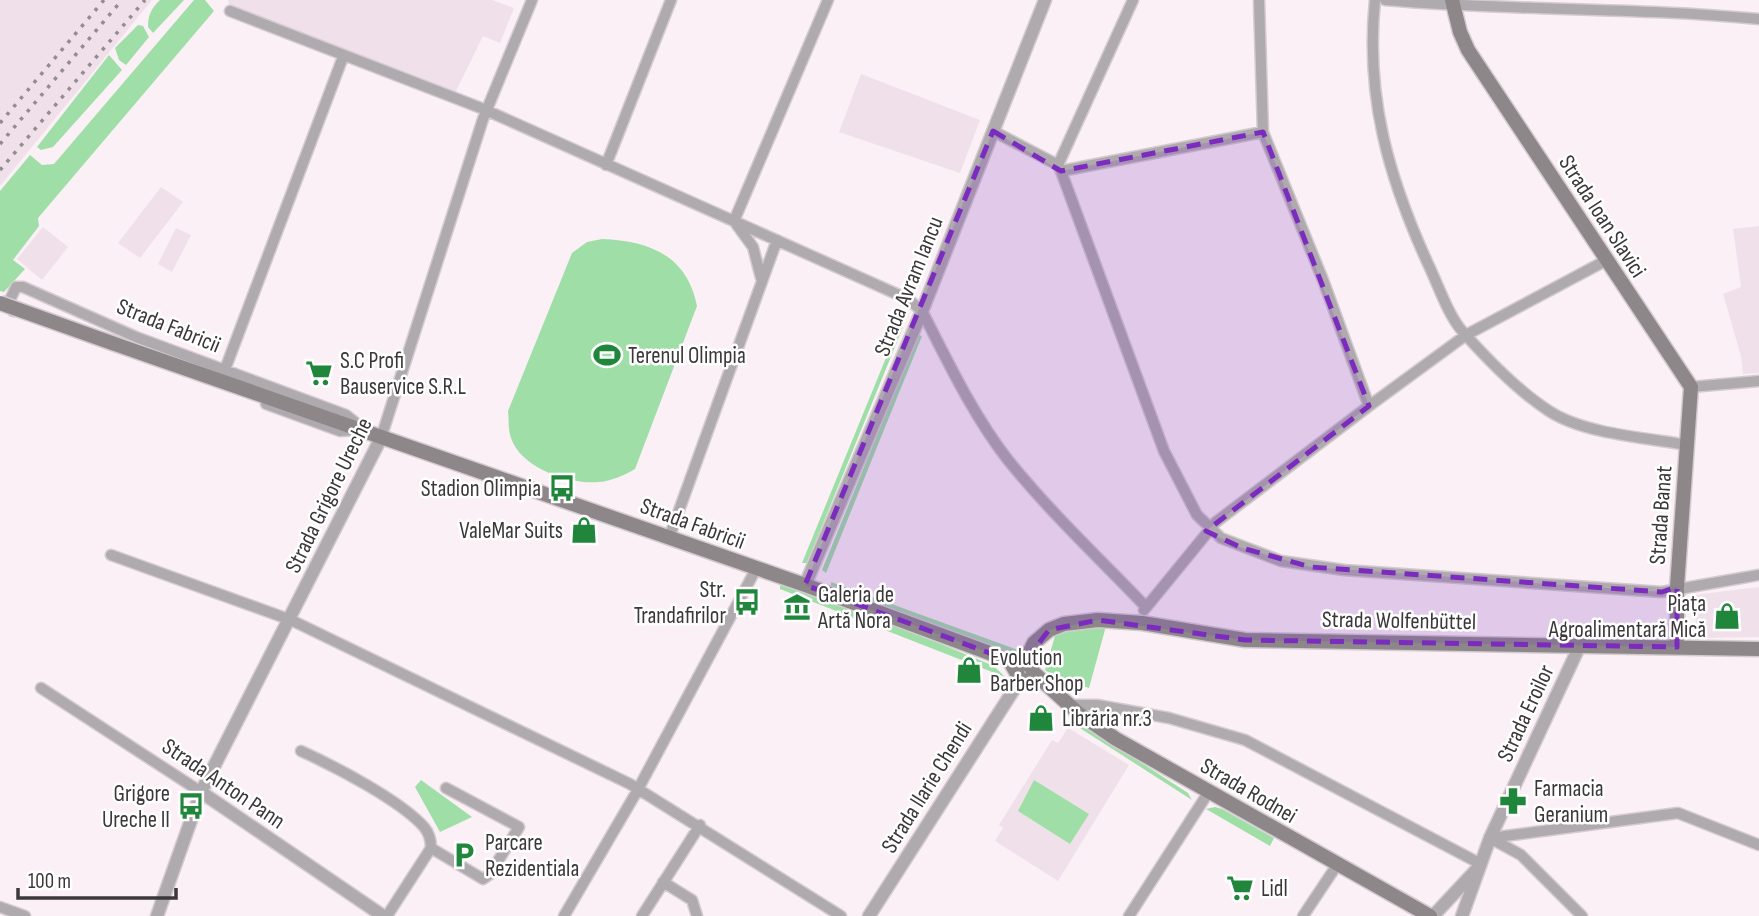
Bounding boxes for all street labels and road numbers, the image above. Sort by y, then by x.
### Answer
street label: Strada Ioan Slavici [1552,150,1652,283]
street label: Strada Avram Iancu [868,212,950,360]
street label: Strada Fabricii [113,292,225,359]
street label: Strada Grigore Ureche [279,413,379,578]
street label: Strada Banat [1644,465,1678,565]
street label: Strada Fabricii [636,492,749,556]
street label: Strada Wolfenbüttel [1322,606,1476,636]
street label: Strada Eroilor [1491,660,1561,766]
street label: Strada Ilarie Chendi [875,717,978,858]
street label: Strada Anton Pann [157,732,290,835]
street label: Strada Rodnei [1195,752,1302,830]

